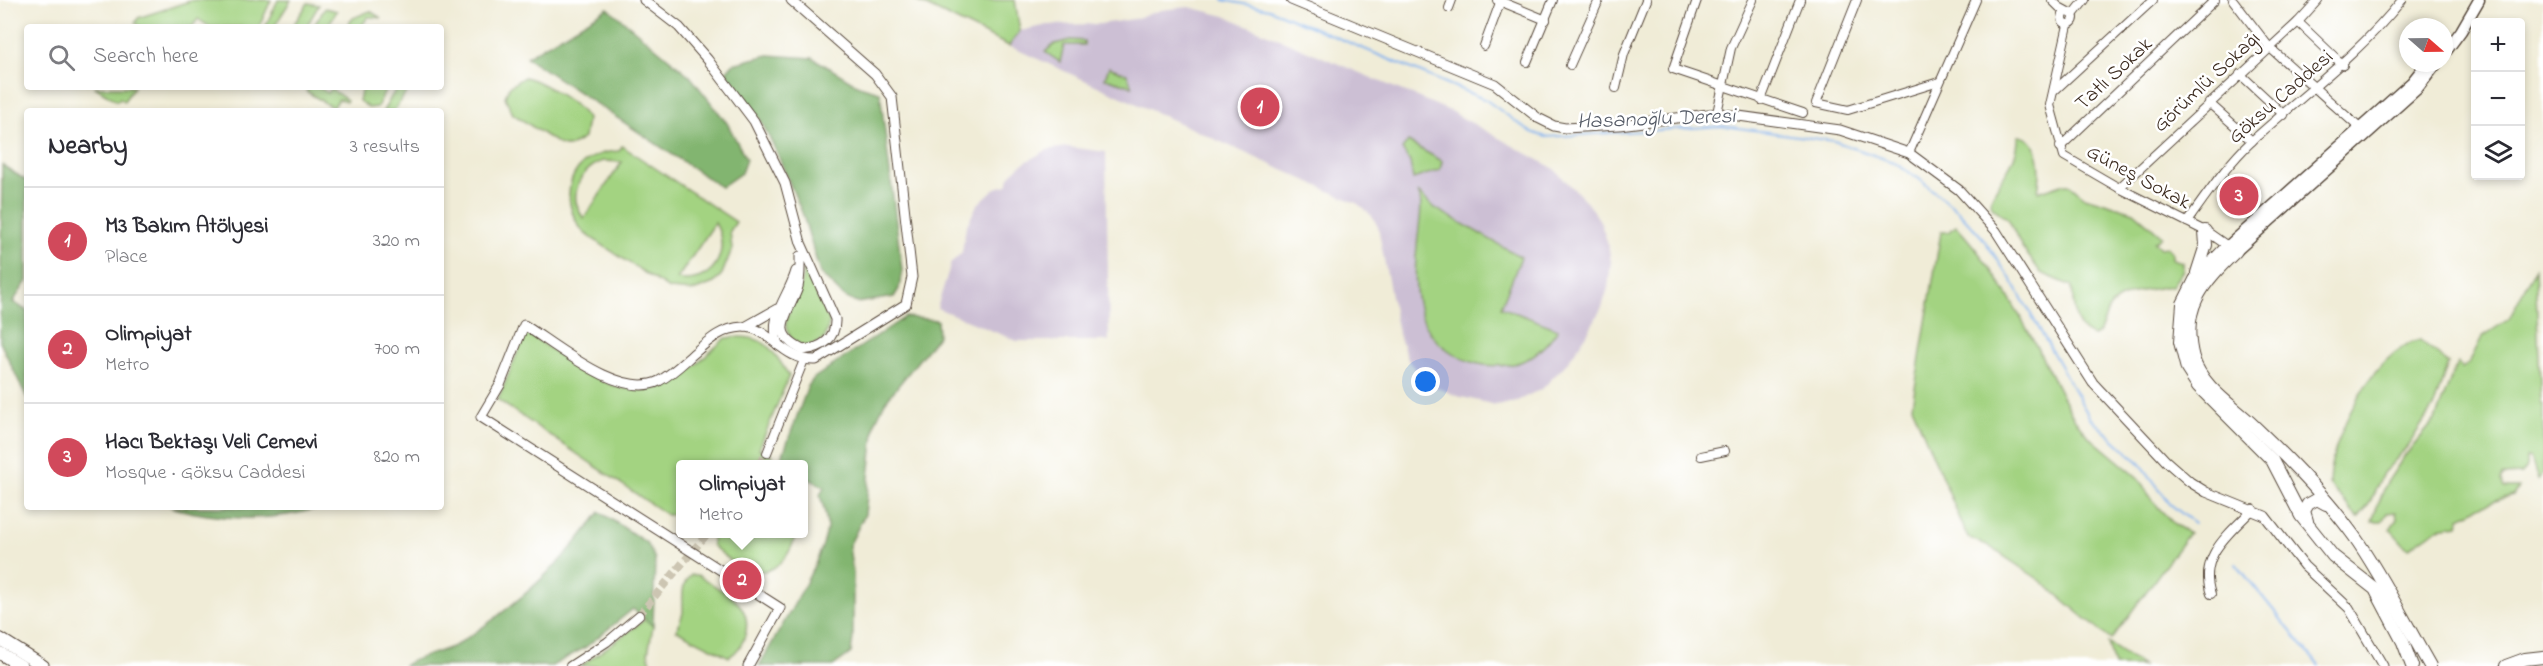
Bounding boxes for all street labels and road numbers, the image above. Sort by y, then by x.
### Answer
street label: Görümlü Sokağı [2147,25,2269,142]
street label: Tatlı Sokak [2069,30,2160,118]
street label: Göksu Caddesi [2222,43,2341,152]
street label: Güneş Sokak [2081,138,2196,218]

